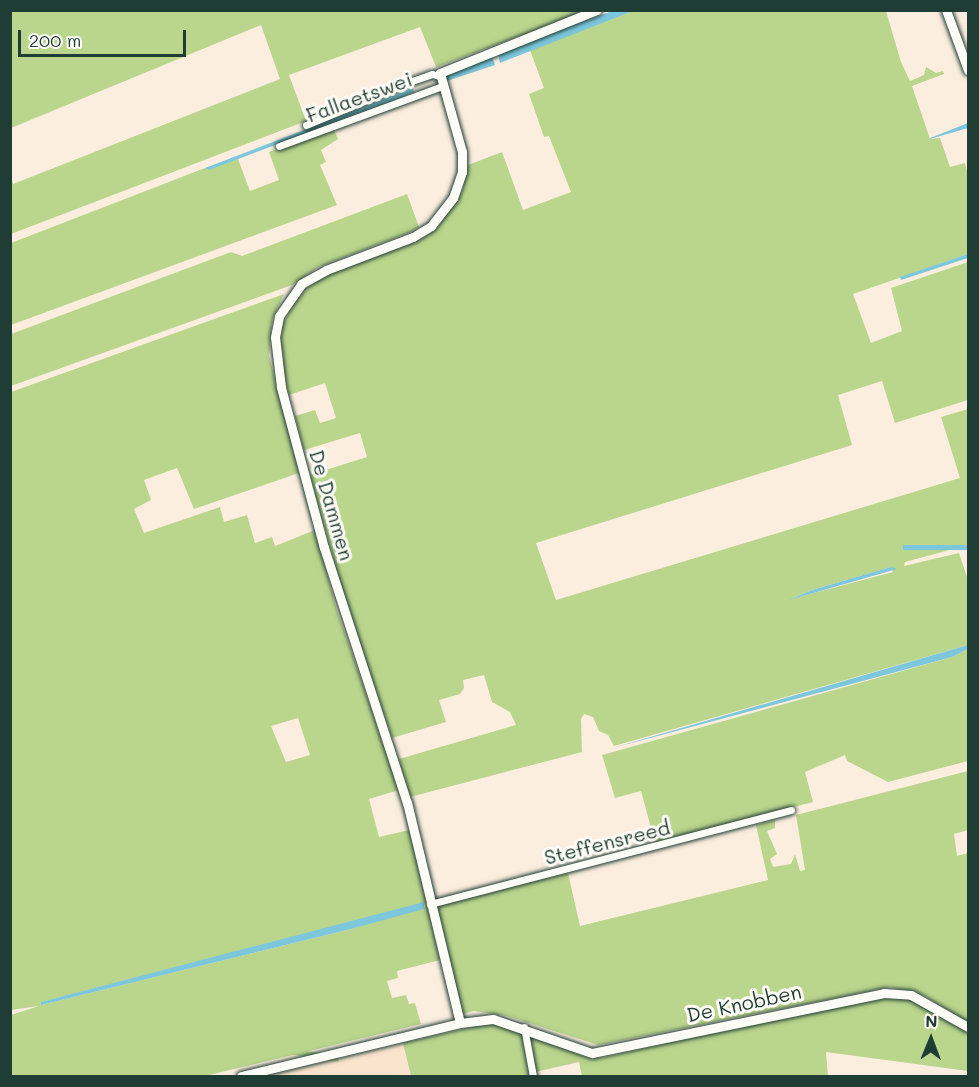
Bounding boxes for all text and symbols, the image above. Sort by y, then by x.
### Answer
scale bar [21,18,189,56]
text: 200 m [29,28,81,52]
street label: Fallaetswei [303,67,415,127]
street label: De Dammen [305,447,359,563]
street label: Steffensreed [542,815,672,869]
street label: De Knobben [685,979,803,1027]
north arrow [901,1009,961,1069]
text: N [925,1010,938,1031]

